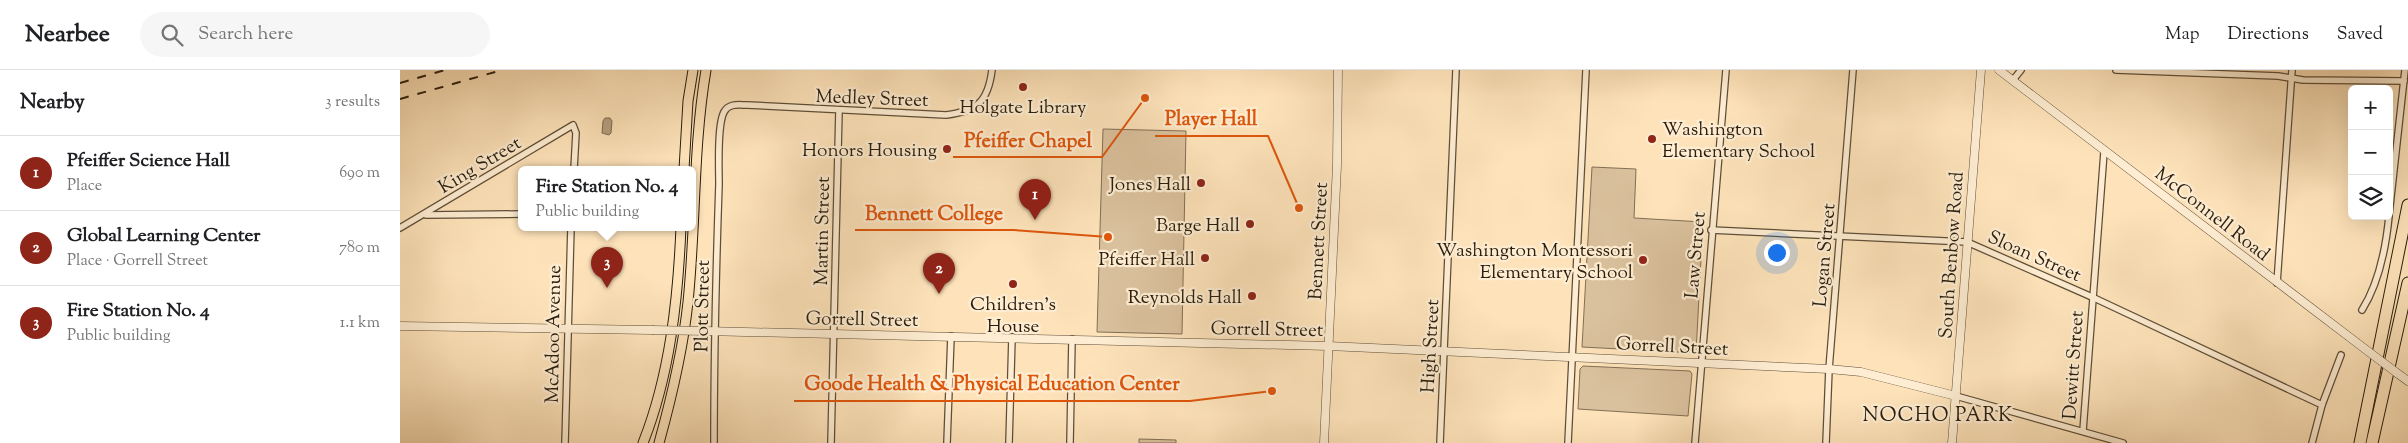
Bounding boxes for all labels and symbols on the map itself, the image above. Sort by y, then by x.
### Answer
marker: Holgate Library [1017,81,1029,93]
street label: Medley Street [815,84,929,115]
place label: Holgate Library [960,95,1087,122]
callout: Player Hall [1155,101,1268,136]
text: Player Hall [1165,106,1258,135]
place label: Washington Elementary School [1662,117,1815,166]
callout: Pfeiffer Chapel [953,122,1102,157]
text: Pfeiffer Chapel [964,128,1092,157]
street label: King Street [434,130,527,202]
marker: Washington Elementary School [1646,133,1658,145]
place label: Honors Housing [802,138,937,165]
marker: Honors Housing [941,143,953,155]
street label: McConnell Road [2148,161,2275,269]
street label: South Benbow Road [1933,170,1972,340]
place label: Jones Hall [1108,172,1191,199]
street label: Martin Street [809,176,838,286]
marker: Jones Hall [1195,177,1207,189]
pin: 1 [1019,179,1051,220]
street label: Bennett Street [1303,181,1336,301]
callout: Bennett College [855,195,1013,230]
text: Bennett College [865,201,1003,230]
street label: Logan Street [1808,202,1844,308]
street label: Law Street [1679,210,1714,300]
place label: Barge Hall [1156,213,1240,240]
marker: Barge Hall [1244,218,1256,230]
street label: Sloan Street [1983,225,2086,290]
place label: Washington Montessori Elementary School [1436,238,1633,287]
your location [1764,240,1790,266]
pin: 3 [591,247,623,288]
place label: Pfeiffer Hall [1099,247,1195,274]
marker: Pfeiffer Hall [1199,252,1211,264]
pin: 2 [923,253,955,294]
marker: Washington Montessori Elementary School [1637,254,1649,266]
street label: Plott Street [689,259,718,352]
street label: McAdoo Avenue [540,265,569,403]
marker: Children's House [1007,278,1019,290]
place label: Reynolds Hall [1128,285,1242,312]
marker: Reynolds Hall [1246,290,1258,302]
place label: Children's House [970,292,1056,341]
street label: High Street [1416,298,1447,394]
street label: Gorrell Street [805,306,919,335]
street label: Dewitt Street [2057,309,2092,421]
street label: Gorrell Street [1210,316,1324,345]
street label: Gorrell Street [1615,331,1729,364]
callout: Goode Health & Physical Education Center [794,366,1190,401]
text: Goode Health & Physical Education Center [804,371,1180,400]
district label: NOCHO PARK [1863,402,2013,431]

